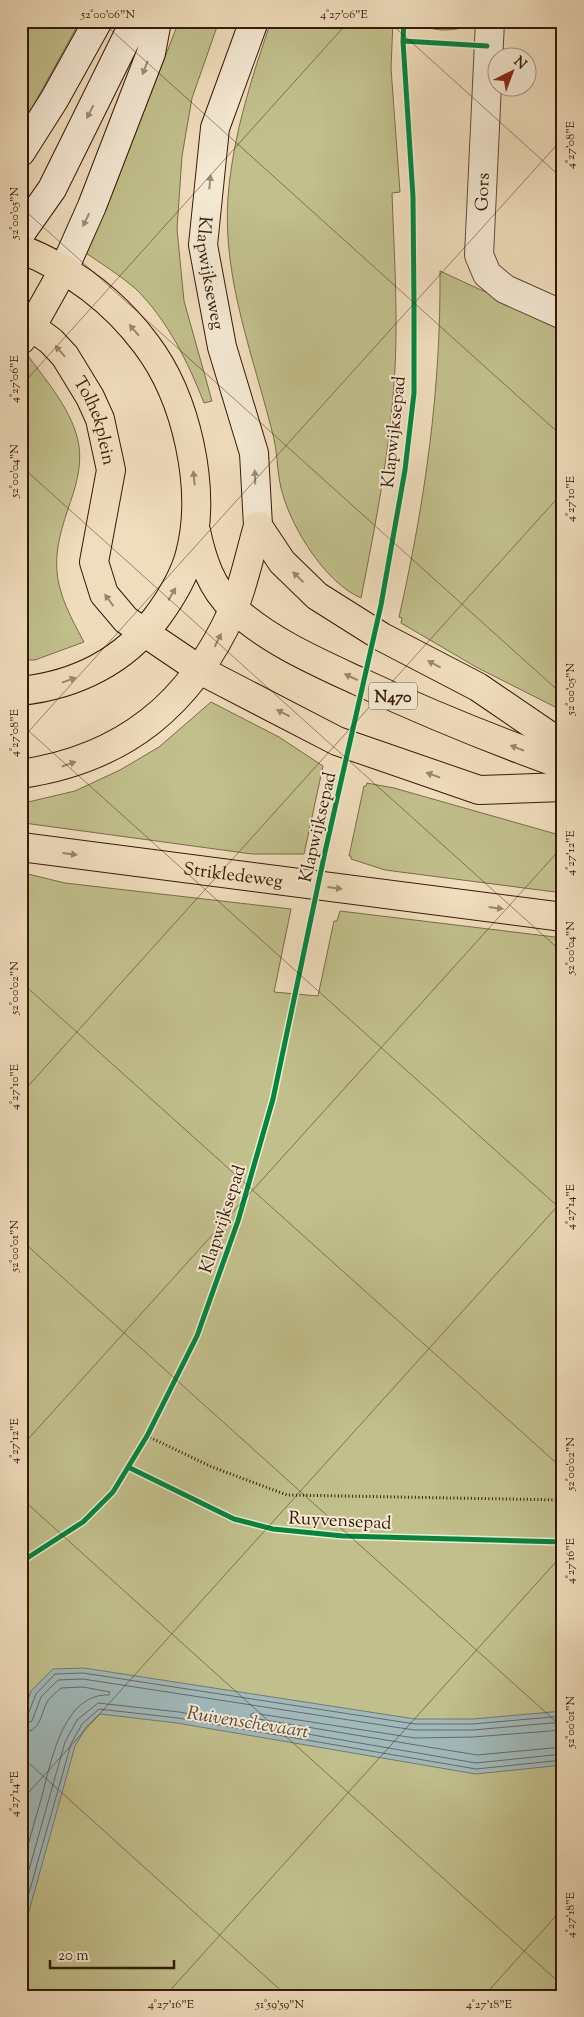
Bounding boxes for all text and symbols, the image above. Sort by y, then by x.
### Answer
text: 52°00'06"N [80,6,136,24]
text: 4°27'06"E [320,6,369,24]
north arrow [486,48,536,98]
text: N [509,53,530,75]
one-way arrow [141,61,149,76]
one-way arrow [86,105,94,119]
text: 4°27'08"E [562,120,580,169]
street label: Gors [470,172,498,212]
one-way arrow [206,173,214,189]
text: 52°00'05"N [6,186,24,240]
one-way arrow [82,213,90,227]
street label: Klapwijkseweg [188,215,230,332]
one-way arrow [129,324,140,336]
one-way arrow [54,344,65,357]
text: 4°27'06"E [6,354,24,403]
street label: Tolhekplein [66,372,121,468]
street label: Klapwijksepad [376,375,414,490]
text: 52°00'04"N [6,444,24,499]
one-way arrow [251,469,259,485]
one-way arrow [190,470,198,486]
text: 4°27'10"E [562,475,580,522]
one-way arrow [292,571,304,583]
one-way arrow [167,587,176,600]
one-way arrow [104,593,114,607]
one-way arrow [214,633,222,647]
one-way arrow [427,660,442,668]
text: 52°00'05"N [562,662,580,716]
one-way arrow [344,673,358,681]
one-way arrow [61,676,76,683]
road number: N470 [369,682,417,709]
text: 4°27'08"E [6,708,24,757]
one-way arrow [276,709,290,717]
one-way arrow [509,744,524,752]
one-way arrow [61,760,76,767]
street label: Klapwijksepad [294,770,344,885]
one-way arrow [425,770,440,778]
text: 4°27'12"E [562,829,580,876]
one-way arrow [62,850,78,858]
street label: Strikledeweg [182,857,284,896]
one-way arrow [327,884,343,892]
one-way arrow [488,905,504,913]
text: 52°00'04"N [562,921,580,976]
text: 52°00'02"N [6,961,24,1016]
text: 4°27'10"E [6,1063,24,1110]
street label: Klapwijksepad [194,1162,254,1277]
text: 4°27'14"E [562,1183,580,1230]
text: 52°00'01"N [6,1219,24,1273]
text: 4°27'12"E [6,1417,24,1464]
text: 52°00'02"N [562,1437,580,1492]
street label: Ruyvensepad [288,1506,392,1538]
text: 4°27'16"E [562,1537,580,1584]
text: 52°00'01"N [562,1695,580,1749]
water label: Ruivenschevaart [185,1701,311,1746]
text: 4°27'14"E [6,1770,24,1817]
text: 4°27'18"E [562,1891,580,1938]
scale bar [50,1937,174,1969]
text: 20 m [58,1946,89,1967]
text: 4°27'16"E [148,1996,195,2014]
text: 51°59'59"N [255,1996,305,2014]
text: 4°27'18"E [466,1996,513,2014]

